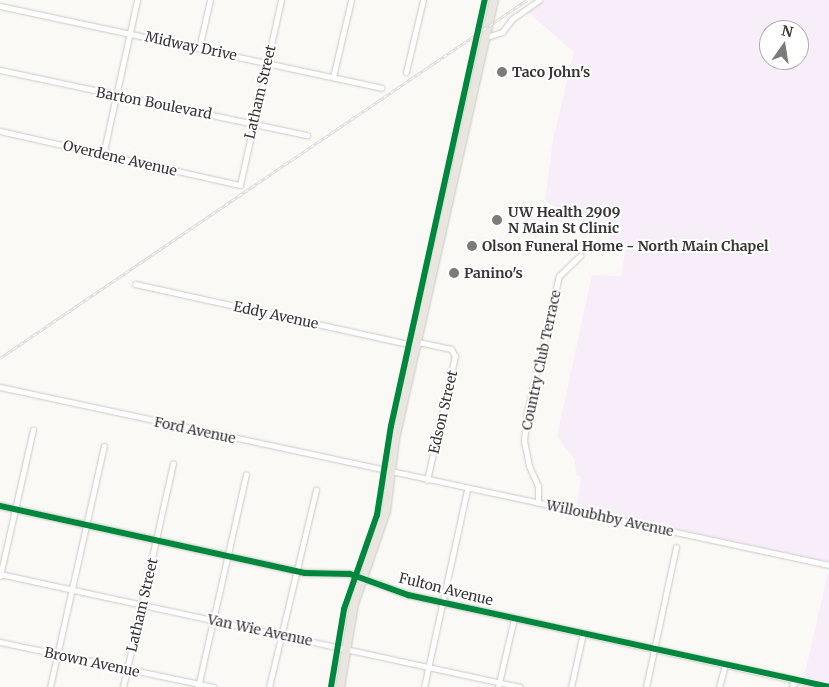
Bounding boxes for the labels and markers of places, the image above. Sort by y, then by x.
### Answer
place label: Taco John's [512,64,590,80]
marker: Taco John's [496,66,508,78]
place label: UW Health 2909 N Main St Clinic [508,204,620,236]
marker: UW Health 2909 N Main St Clinic [490,213,504,227]
place label: Olson Funeral Home - North Main Chapel [482,238,769,254]
marker: Olson Funeral Home - North Main Chapel [466,240,478,252]
place label: Panino's [464,265,523,281]
marker: Panino's [448,267,460,279]

